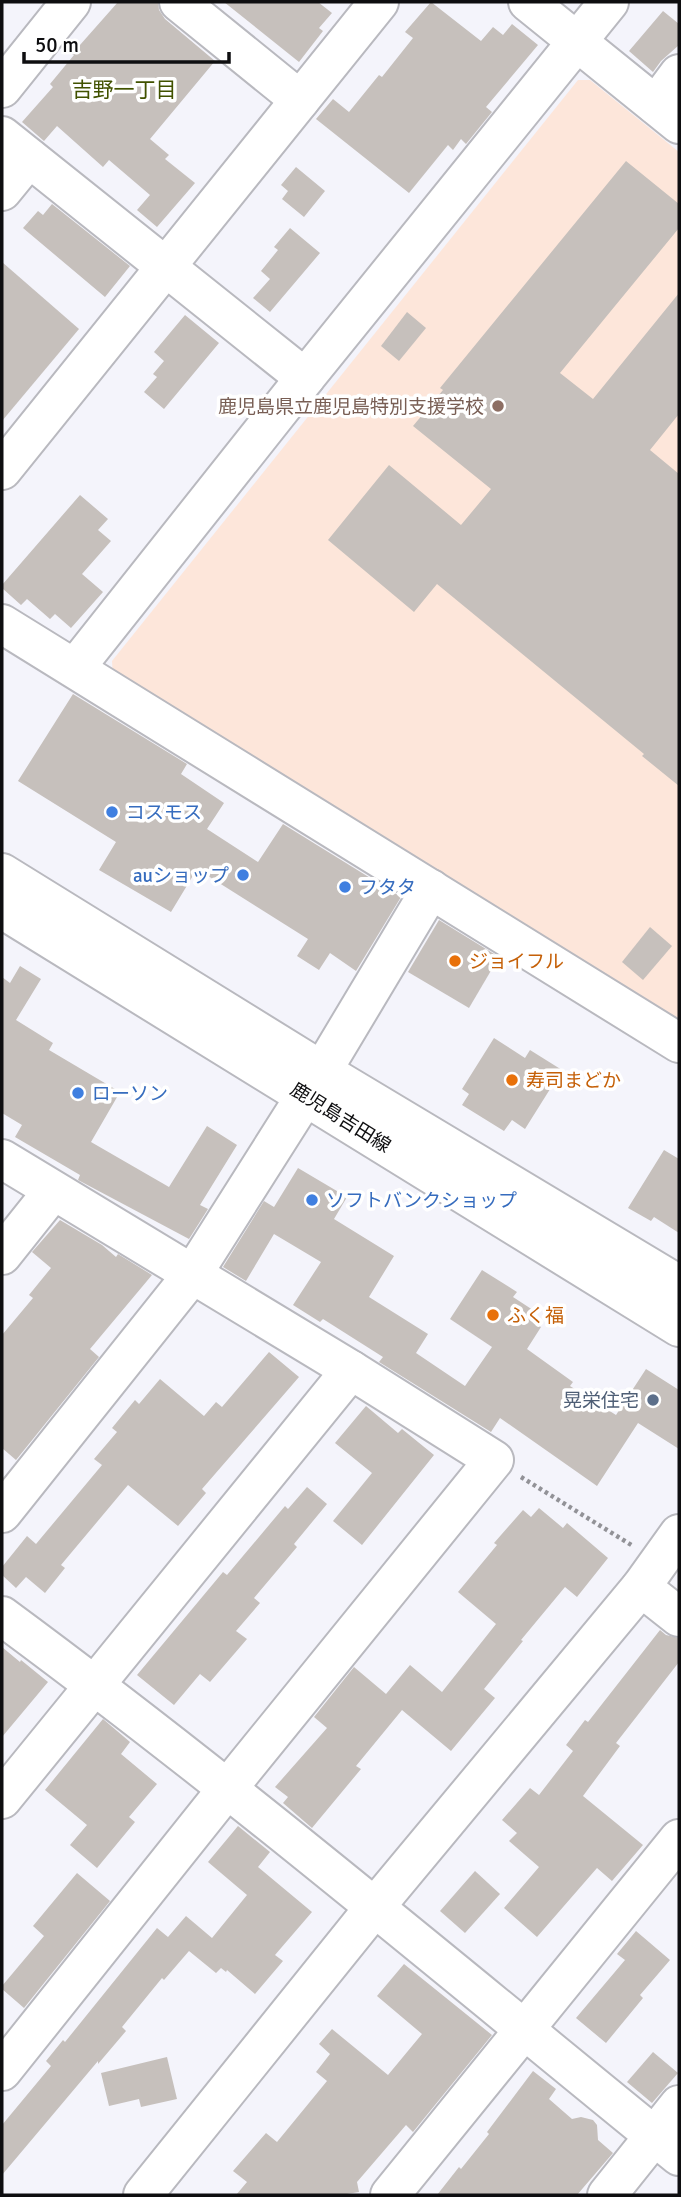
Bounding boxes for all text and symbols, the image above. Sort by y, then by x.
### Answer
scale bar [24,21,229,65]
text: 50 m [35,32,79,58]
district label: 吉野一丁目 [72,77,177,103]
place label: 鹿児島県立鹿児島特別支援学校 [218,395,484,419]
marker: 鹿児島県立鹿児島特別支援学校 [490,398,506,414]
place label: コスモス [126,801,202,825]
marker: コスモス [104,804,120,820]
place label: auショップ [133,864,229,888]
marker: auショップ [235,867,251,883]
place label: フタタ [359,876,416,900]
marker: フタタ [337,879,353,895]
place label: ジョイフル [469,950,564,974]
marker: ジョイフル [447,953,463,969]
place label: 寿司まどか [526,1069,621,1093]
marker: 寿司まどか [504,1072,520,1088]
street label: 鹿児島吉田線 [286,1077,395,1158]
place label: ローソン [92,1082,168,1106]
marker: ローソン [70,1085,86,1101]
place label: ソフトバンクショップ [326,1189,517,1213]
marker: ソフトバンクショップ [304,1192,320,1208]
place label: ふく福 [507,1304,564,1328]
marker: ふく福 [485,1307,501,1323]
place label: 晃栄住宅 [563,1389,639,1413]
marker: 晃栄住宅 [645,1392,661,1408]

